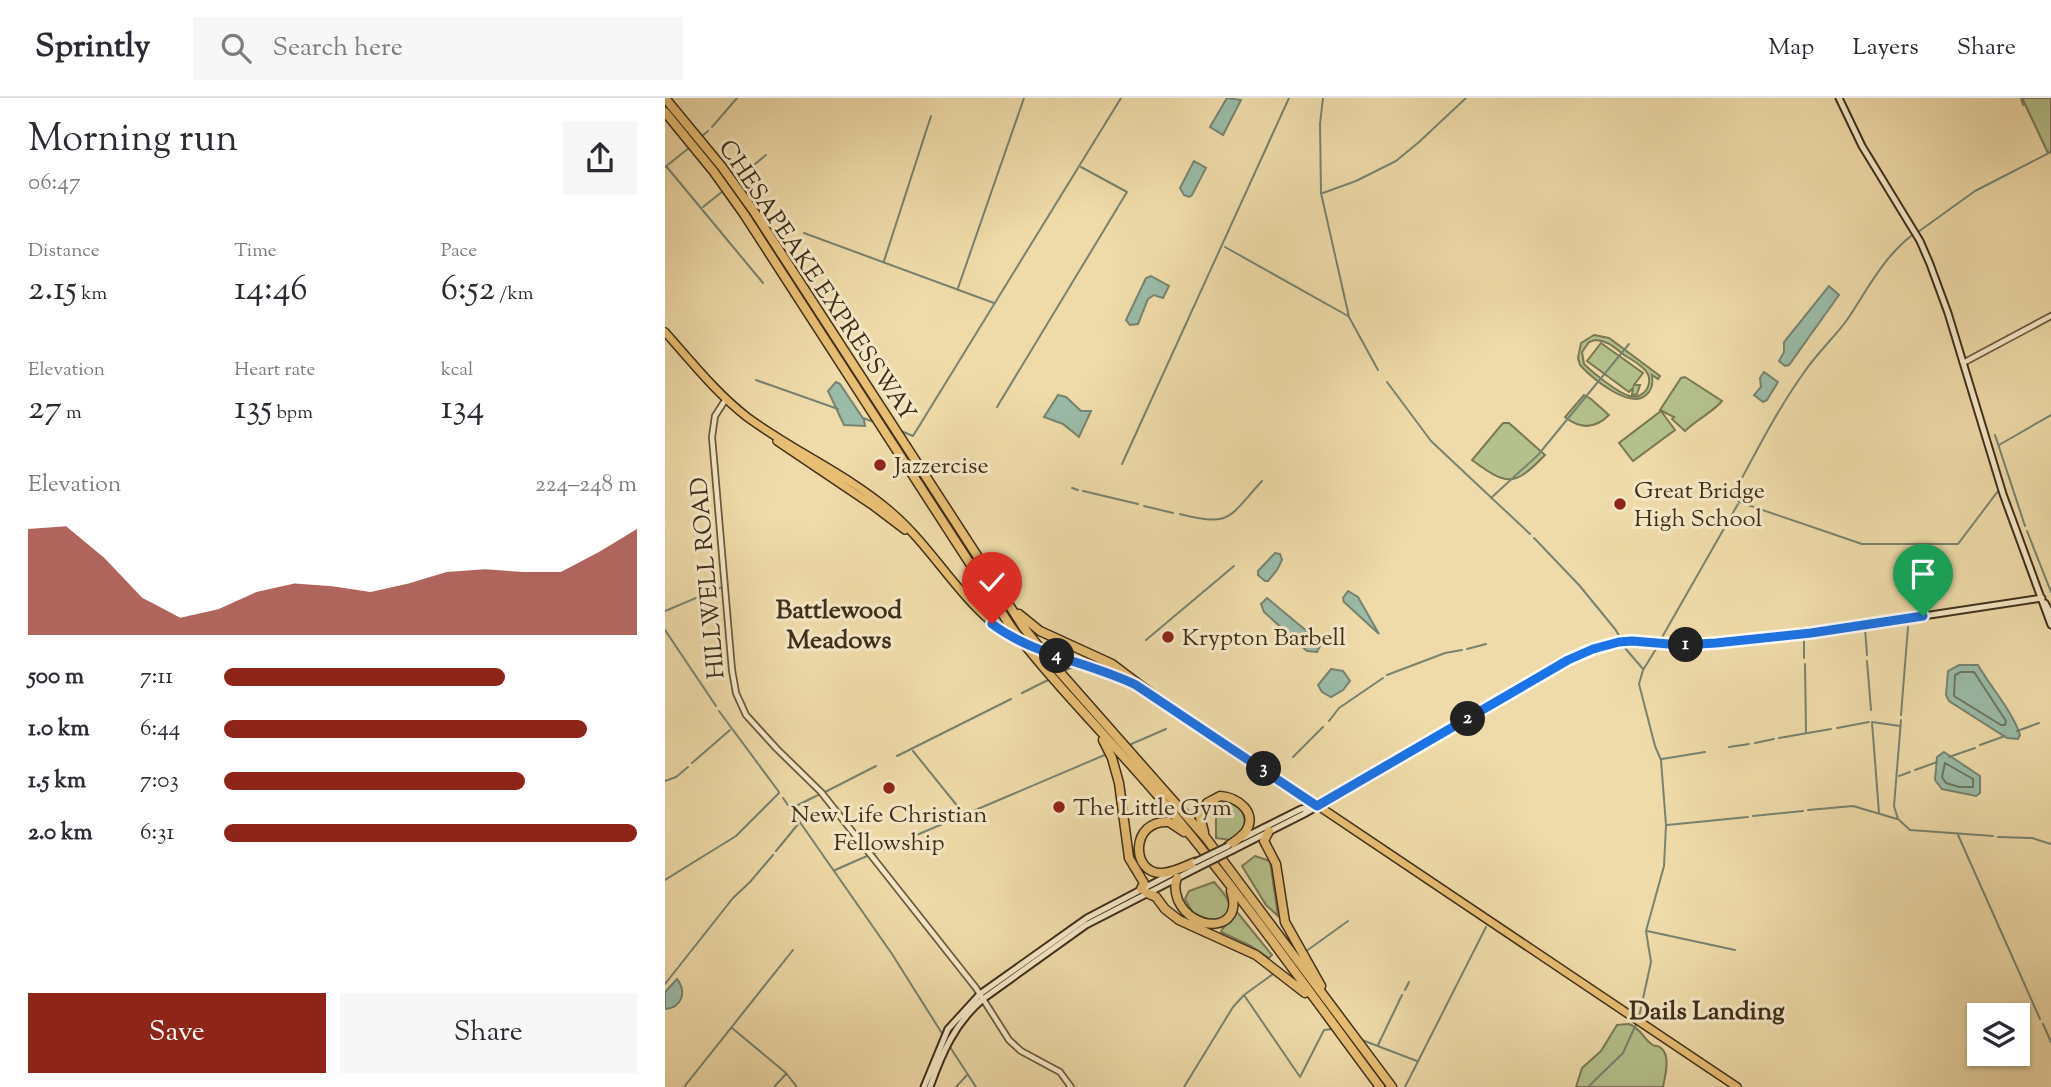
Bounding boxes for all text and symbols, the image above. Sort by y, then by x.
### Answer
search box [193,17,683,80]
text: Sprintly [35,24,151,72]
icon: search [217,29,255,67]
text: Search here [273,30,403,67]
text: Map [1768,31,1814,65]
text: Layers [1852,31,1919,65]
text: Share [1957,31,2016,65]
text: Morning run [28,114,238,168]
button: share [563,121,637,195]
street label: CHESAPEAKE EXPRESSWAY [709,134,923,429]
text: 06:47 [28,167,80,200]
text: Distance [28,238,100,265]
text: Time [234,238,277,265]
text: Pace [441,238,477,265]
text: 2.15 [28,265,77,316]
text: 14:46 [234,265,308,316]
text: 6:52 [441,265,495,316]
text: km [77,281,107,308]
text: /km [495,281,534,308]
text: Elevation [28,357,105,384]
text: Heart rate [234,357,315,384]
text: kcal [441,357,473,384]
text: 27 [28,384,62,435]
text: 135 [234,384,272,435]
text: 134 [441,384,484,435]
text: m [62,400,82,427]
text: bpm [272,400,313,427]
place label: Jazzercise [892,450,989,484]
marker: Jazzercise [872,457,888,473]
text: Elevation [28,469,121,502]
text: 224–248 m [535,469,637,502]
street label: HILLWELL ROAD [683,475,735,680]
place label: Great Bridge High School [1634,475,1765,537]
marker: Great Bridge High School [1612,496,1628,512]
pin [1893,544,1953,616]
pin [962,552,1022,624]
icon: arrive [1904,555,1942,593]
icon: check [973,563,1011,601]
district label: Battlewood Meadows [776,593,903,660]
place label: Krypton Barbell [1182,622,1346,656]
pin: 1 [1669,628,1703,662]
marker: Krypton Barbell [1160,629,1176,645]
text: 1 [1682,631,1689,658]
pin: 4 [1039,638,1075,674]
text: 4 [1052,642,1061,669]
text: 500 m [28,661,84,694]
text: 7:11 [140,661,173,694]
pin: 2 [1451,702,1485,736]
text: 2 [1463,705,1472,732]
text: 1.0 km [28,713,90,746]
text: 6:44 [140,713,180,746]
pin: 3 [1247,752,1281,786]
text: 3 [1260,755,1267,782]
text: 1.5 km [28,765,86,798]
text: 7:03 [140,765,179,798]
marker: New Life Christian Fellowship [881,780,897,796]
place label: The Little Gym [1073,792,1232,826]
place label: New Life Christian Fellowship [791,799,987,861]
marker: The Little Gym [1051,799,1067,815]
text: 2.0 km [28,817,93,850]
text: 6:31 [140,817,174,850]
button: Save [28,993,326,1073]
button: Share [340,993,637,1073]
district label: Dails Landing [1629,994,1785,1031]
map controls [1967,1003,2030,1066]
button: layers [1967,1003,2030,1066]

